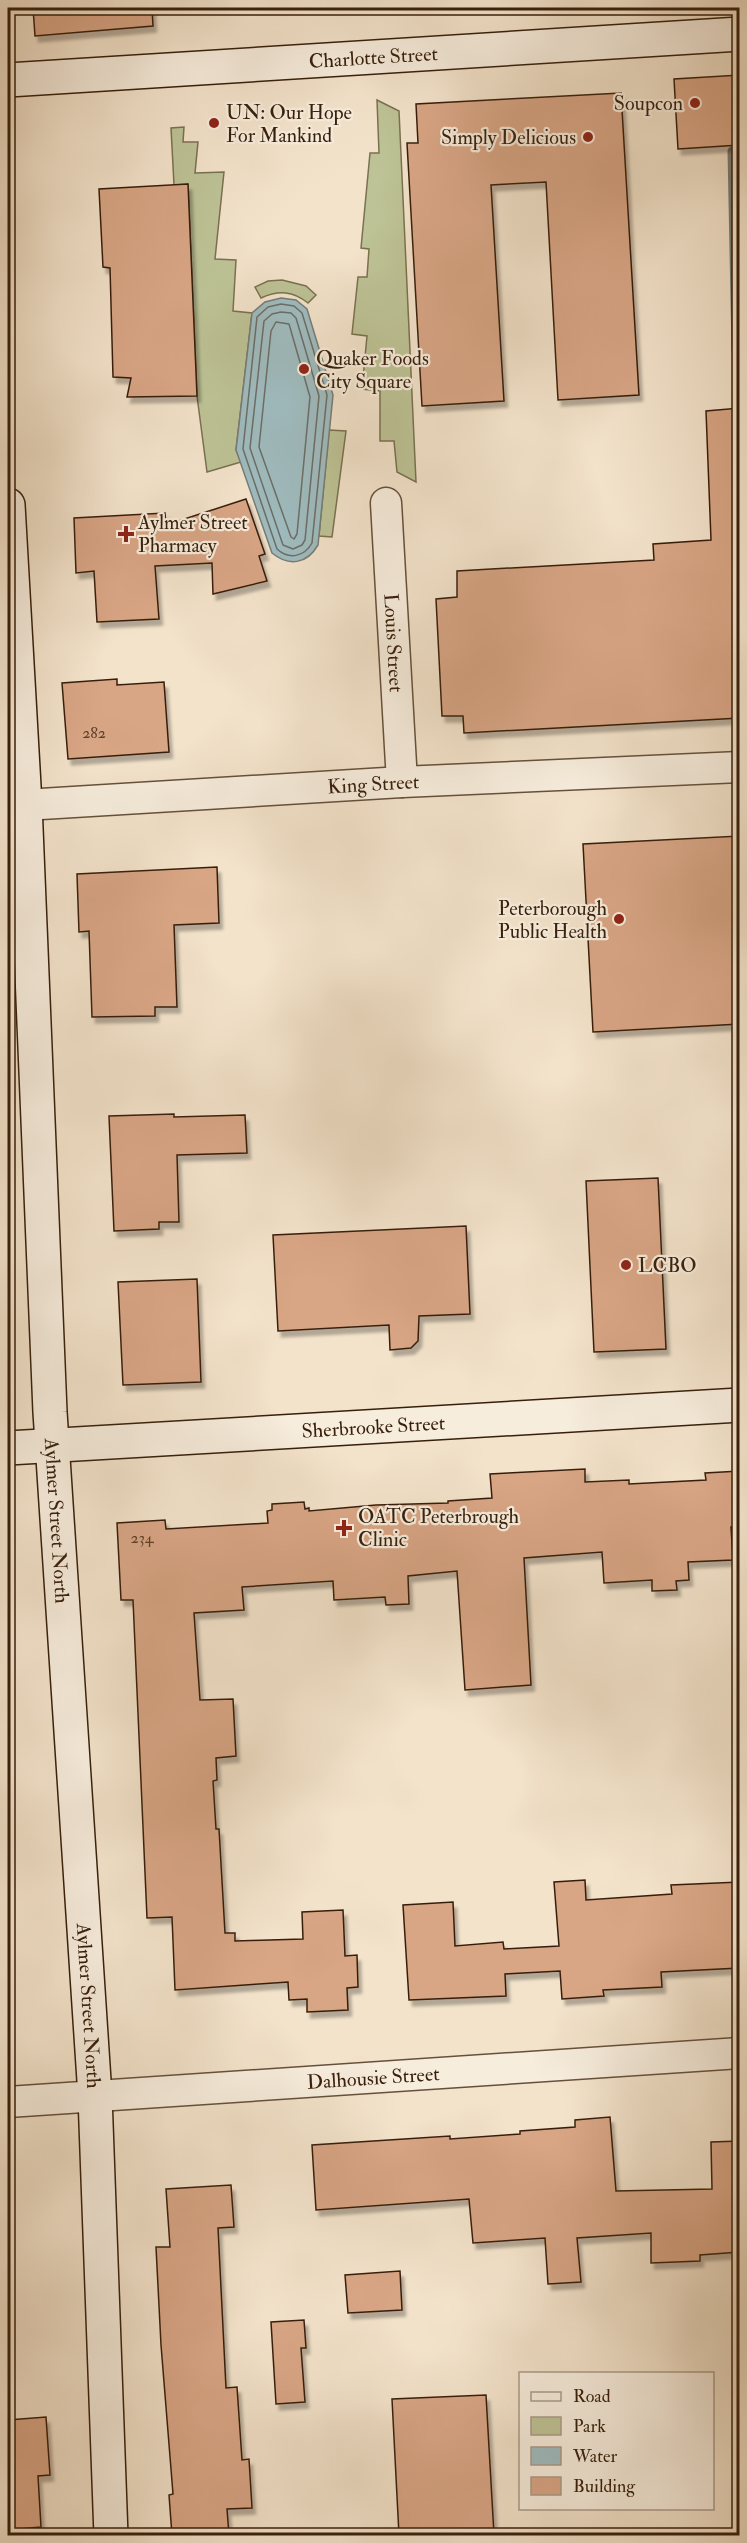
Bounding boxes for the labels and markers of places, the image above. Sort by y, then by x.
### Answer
place label: Soupcon [614,91,683,117]
marker: Soupcon [688,96,702,110]
place label: UN: Our Hope For Mankind [226,100,352,148]
marker: UN: Our Hope For Mankind [207,116,221,130]
place label: Simply Delicious [441,125,576,151]
marker: Simply Delicious [581,130,595,144]
place label: Quaker Foods City Square [316,346,429,394]
marker: Quaker Foods City Square [297,362,311,376]
place label: Aylmer Street Pharmacy [137,510,248,558]
marker: Aylmer Street Pharmacy [119,527,133,541]
place label: Peterborough Public Health [498,896,608,944]
marker: Peterborough Public Health [612,912,626,926]
place label: LCBO [638,1253,697,1278]
marker: LCBO [619,1258,633,1272]
place label: OATC Peterbrough Clinic [358,1504,520,1552]
marker: OATC Peterbrough Clinic [335,1519,353,1537]

